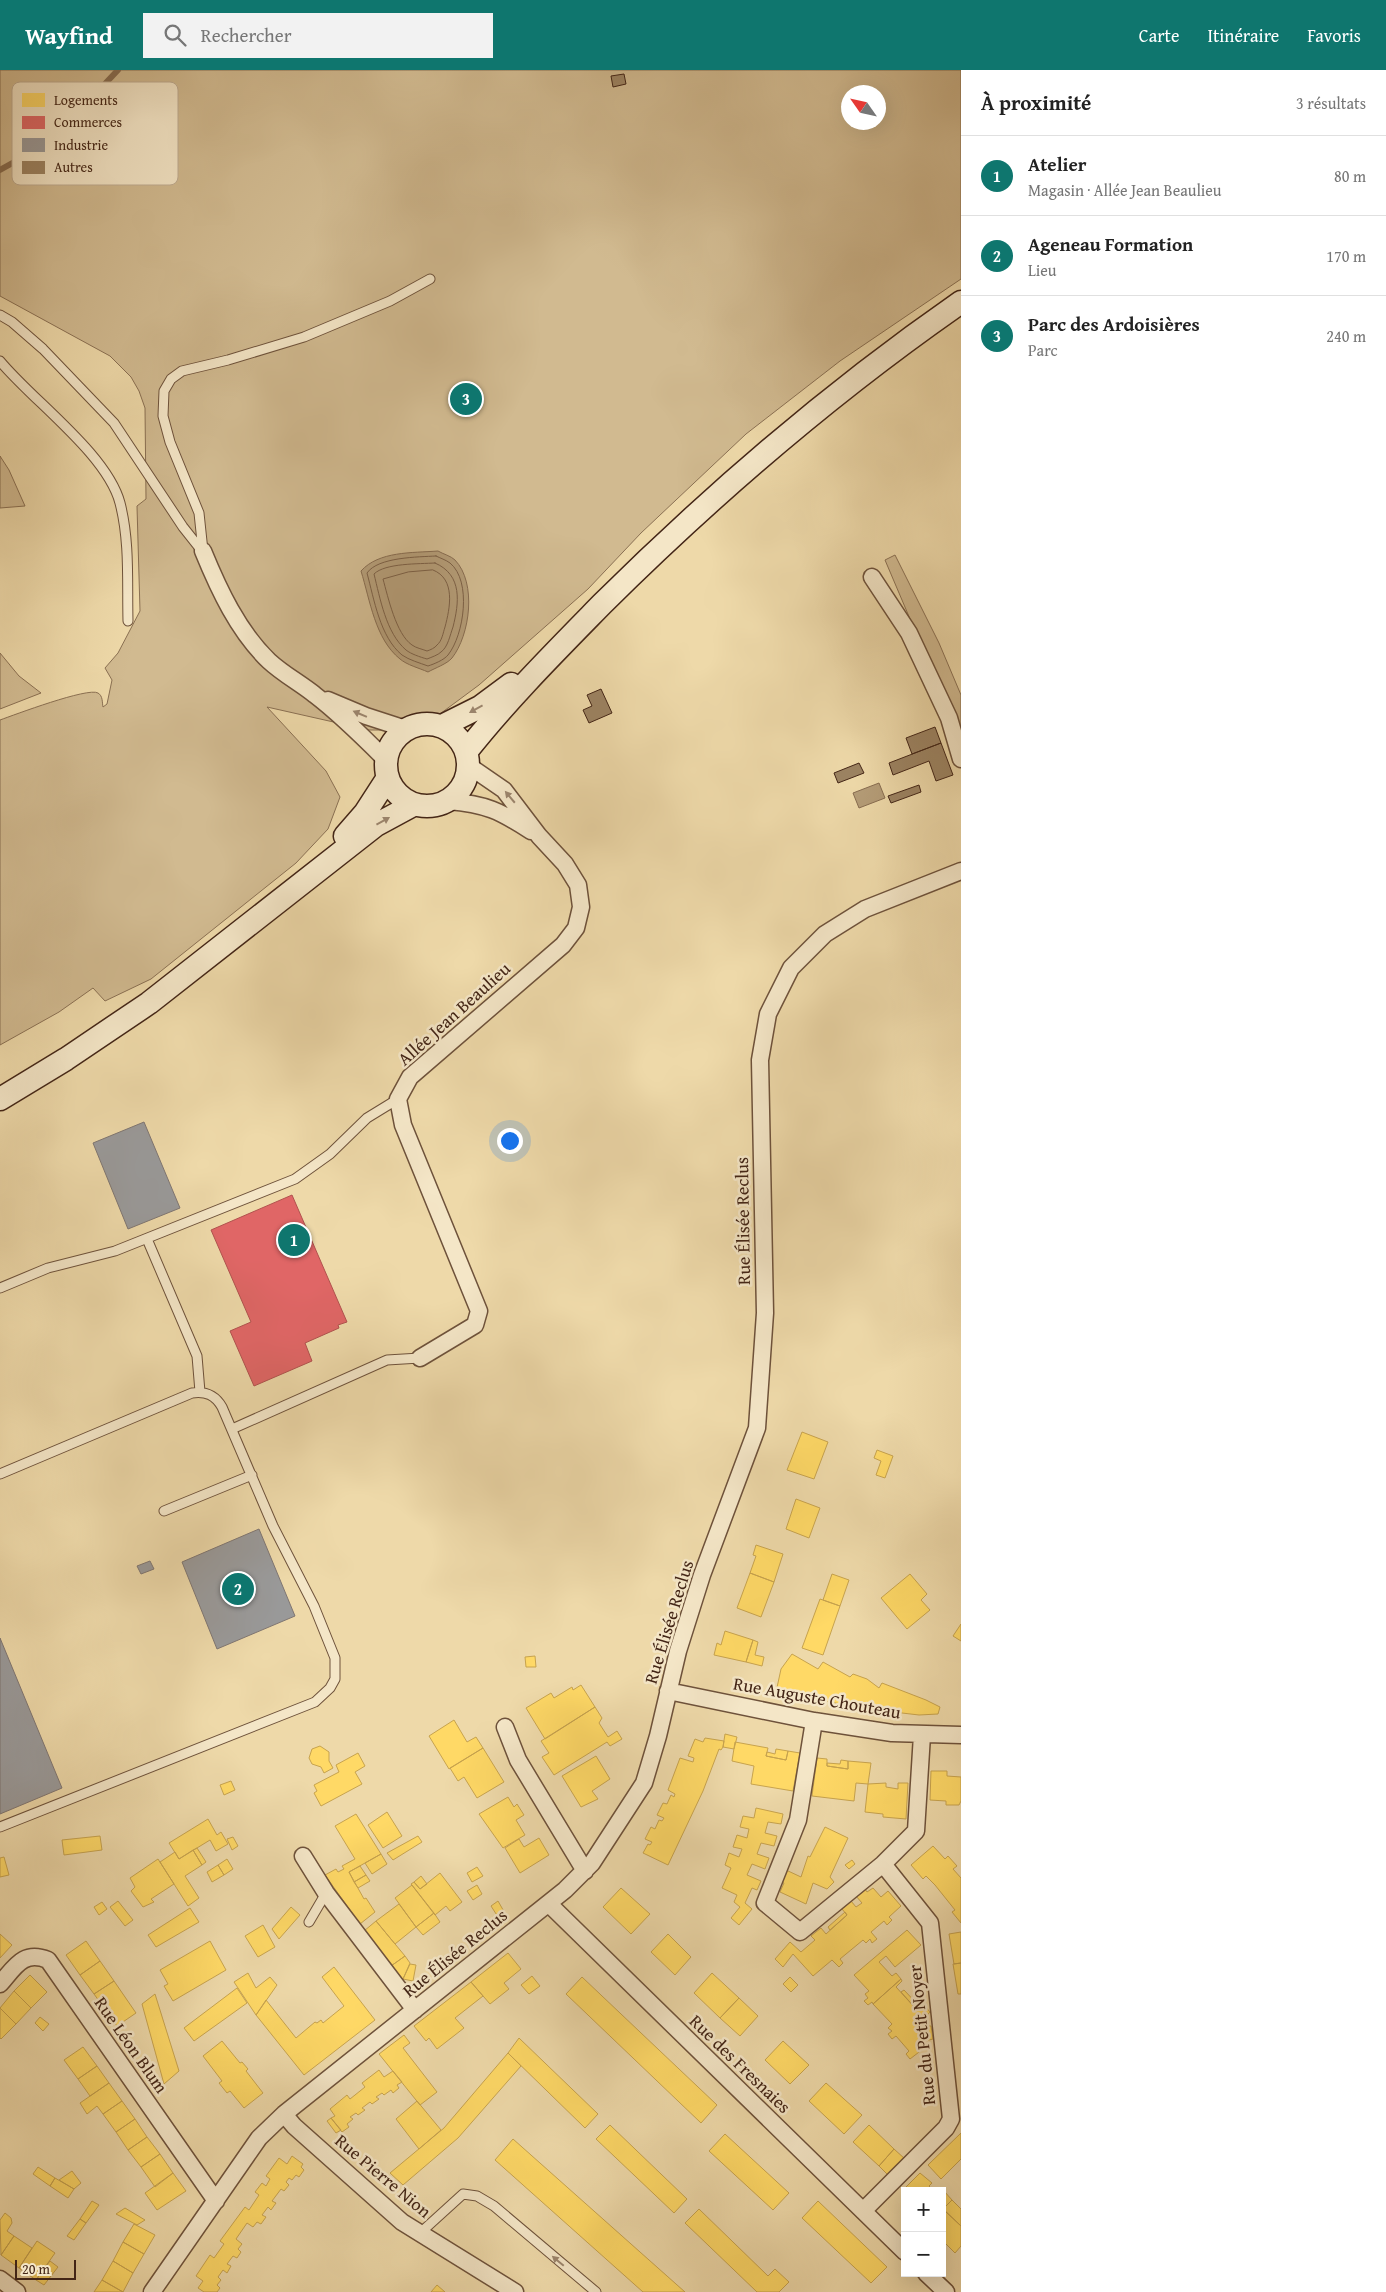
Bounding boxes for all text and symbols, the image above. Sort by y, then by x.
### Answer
search box [143,13,493,58]
text: Wayfind [25,18,113,53]
icon: search [161,21,189,49]
text: Rechercher [201,21,292,49]
text: Carte [1139,22,1179,49]
text: Itinéraire [1207,22,1279,49]
text: Favoris [1307,22,1361,49]
legend [12,82,178,185]
north arrow [841,85,886,130]
text: À proximité [981,87,1091,118]
text: Logements [54,90,118,110]
text: 3 résultats [1296,91,1366,115]
text: Commerces [54,112,122,132]
text: Industrie [54,135,108,155]
text: Atelier [1028,150,1087,178]
text: Autres [54,157,93,177]
text: 1 [993,164,1001,188]
text: 80 m [1334,164,1366,188]
text: Magasin · Allée Jean Beaulieu [1028,178,1222,202]
text: Ageneau Formation [1028,230,1193,258]
text: 2 [993,244,1001,268]
text: 170 m [1326,244,1366,268]
text: Lieu [1028,258,1056,282]
text: Parc des Ardoisières [1028,310,1200,338]
text: 3 [993,324,1001,348]
text: 240 m [1326,324,1366,348]
text: Parc [1028,338,1058,362]
pin: 3 [450,380,482,418]
one-way arrow [469,704,483,713]
one-way arrow [353,709,367,717]
one-way arrow [504,791,515,804]
one-way arrow [375,817,390,825]
street label: Allée Jean Beaulieu [391,955,516,1072]
your location [497,1128,523,1154]
street label: Rue Élisée Reclus [728,1157,757,1285]
pin: 1 [278,1221,310,1259]
street label: Rue Élisée Reclus [637,1557,700,1687]
pin: 2 [222,1570,254,1608]
street label: Rue Auguste Chouteau [731,1669,903,1726]
street label: Rue Élisée Reclus [396,1902,513,2003]
street label: Rue du Petit Noyer [901,1963,942,2107]
street label: Rue Léon Blum [88,1991,175,2099]
street label: Rue des Fresnaies [683,2008,797,2119]
street label: Rue Pierre Nion [329,2127,437,2224]
map controls [901,2187,946,2277]
button: + [901,2187,946,2232]
button: − [901,2232,946,2277]
one-way arrow [552,2255,565,2266]
scale bar [15,2257,76,2280]
text: 20 m [22,2259,50,2279]

